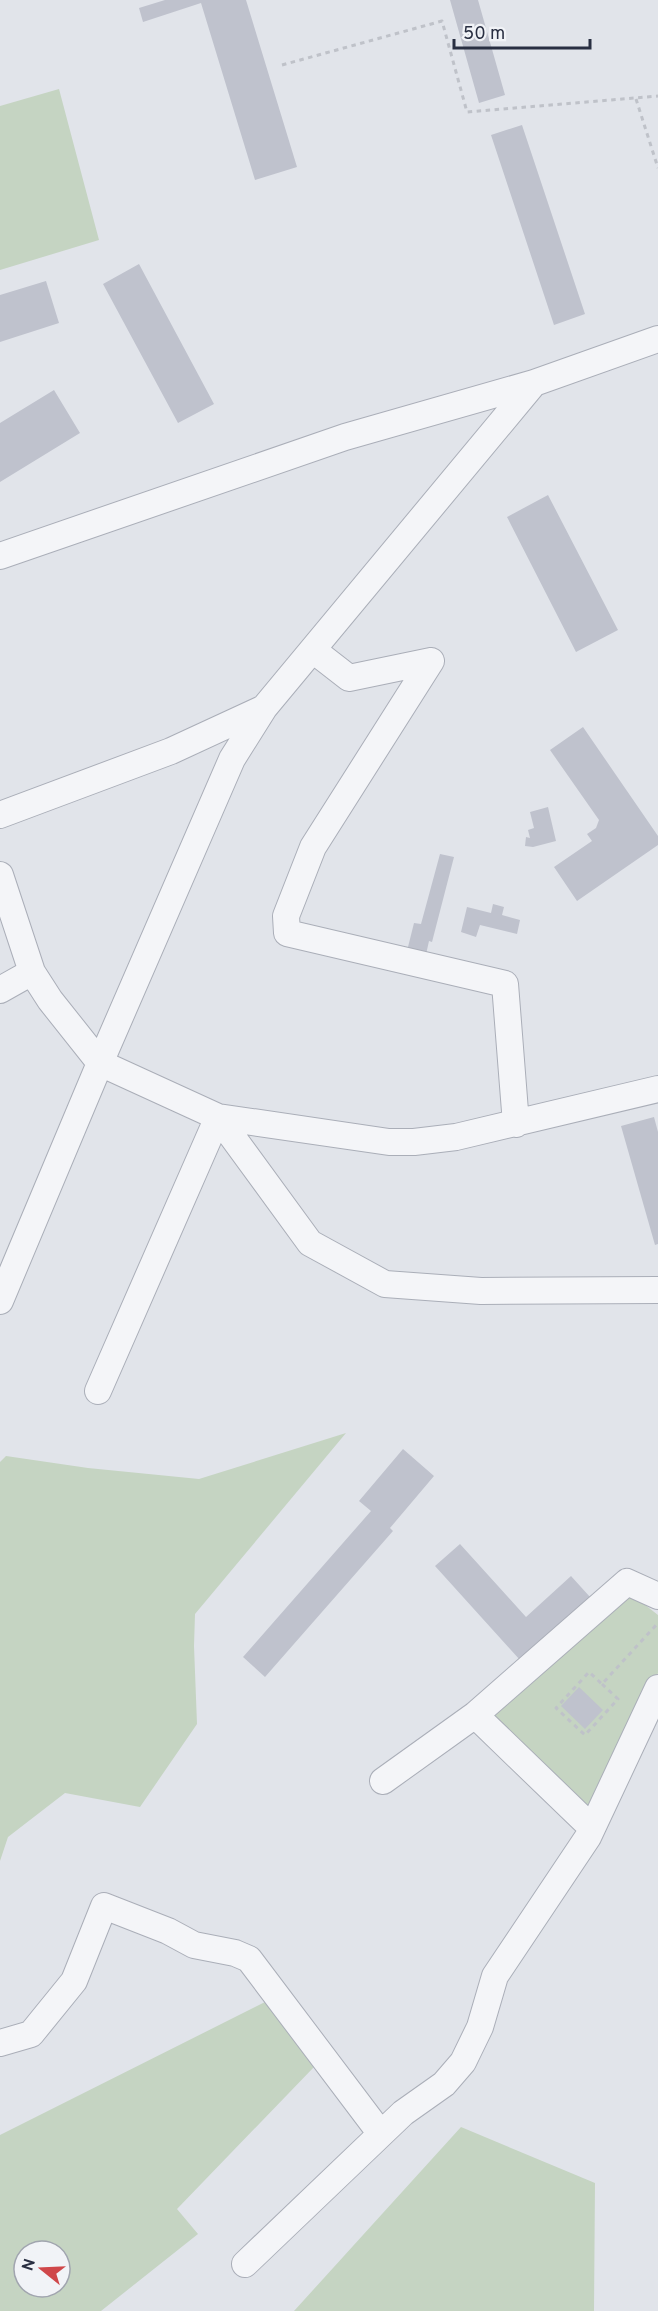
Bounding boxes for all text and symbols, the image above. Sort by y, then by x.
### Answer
scale bar [454,12,590,50]
text: 50 m [463,23,505,46]
north arrow [12,2239,72,2299]
text: N [18,2256,41,2274]

